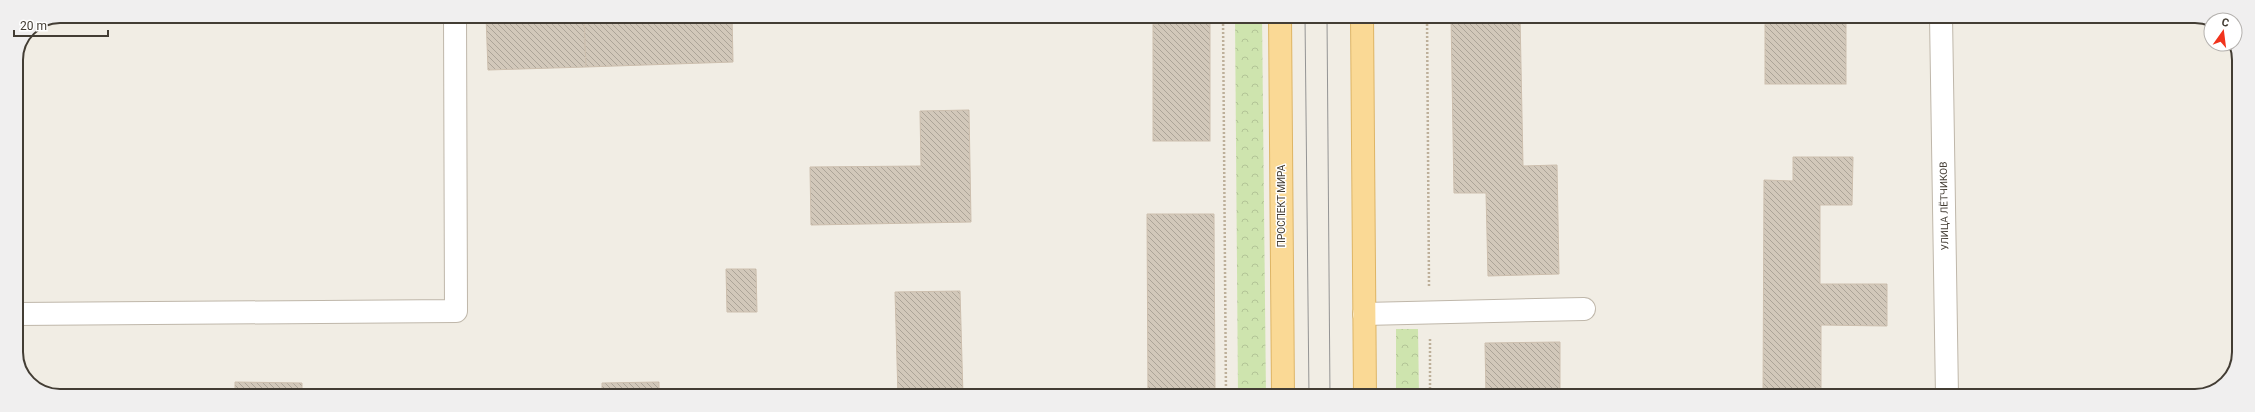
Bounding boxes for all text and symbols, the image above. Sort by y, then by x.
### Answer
scale bar [14,12,108,38]
north arrow [2203,12,2243,52]
text: С [2220,16,2230,30]
text: 20 m [20,19,47,33]
street label: УЛИЦА ЛЁТЧИКОВ [1937,161,1950,251]
street label: ПРОСПЕКТ МИРА [1276,164,1287,247]

